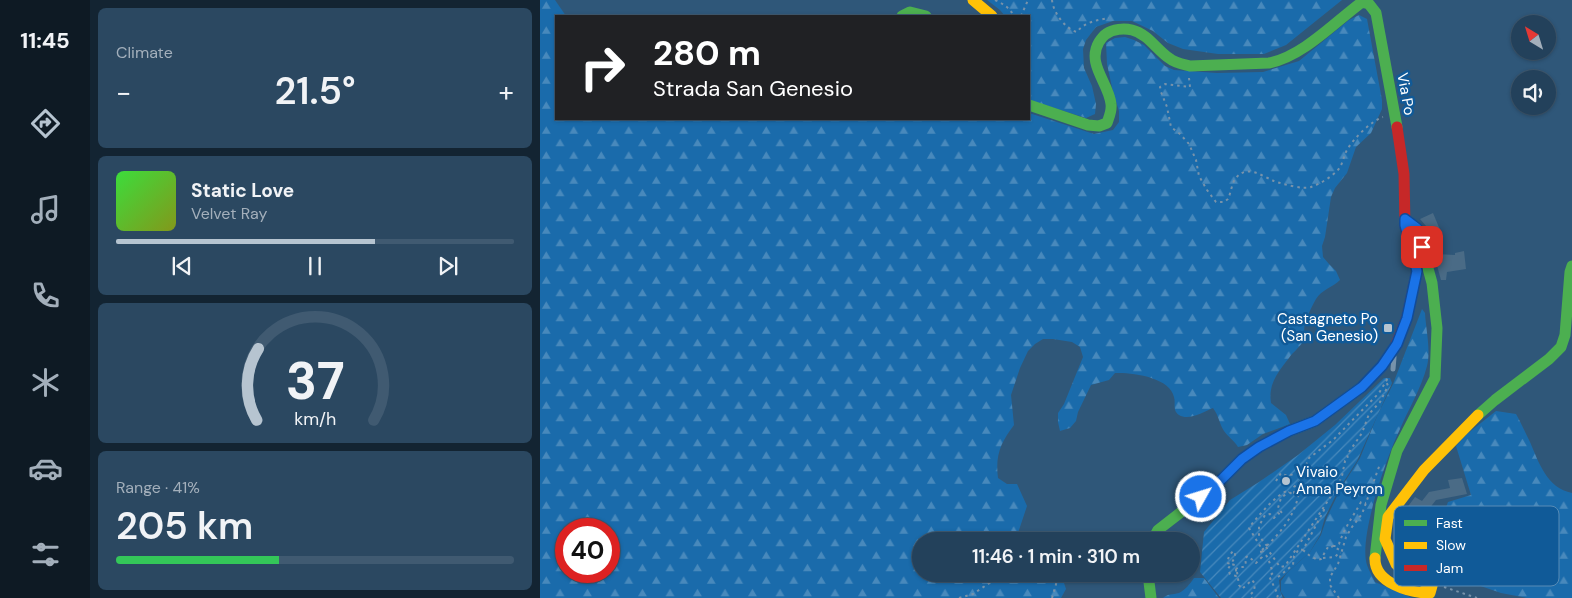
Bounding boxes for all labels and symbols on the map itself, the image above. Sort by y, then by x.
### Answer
north arrow [1511,15,1556,60]
street label: Via Po [1392,71,1420,117]
pin [1401,226,1443,268]
place label: Castagneto Po (San Genesio) [1277,309,1378,346]
marker: Castagneto Po (San Genesio) [1382,322,1394,334]
place label: Vivaio Anna Peyron [1296,462,1383,499]
position arrow [1174,470,1226,522]
marker: Vivaio Anna Peyron [1280,475,1292,487]
legend [1394,506,1559,586]
text: Fast [1436,514,1463,532]
speed limit sign: 40 [555,518,620,583]
text: Slow [1436,536,1466,554]
text: Jam [1436,559,1463,577]

